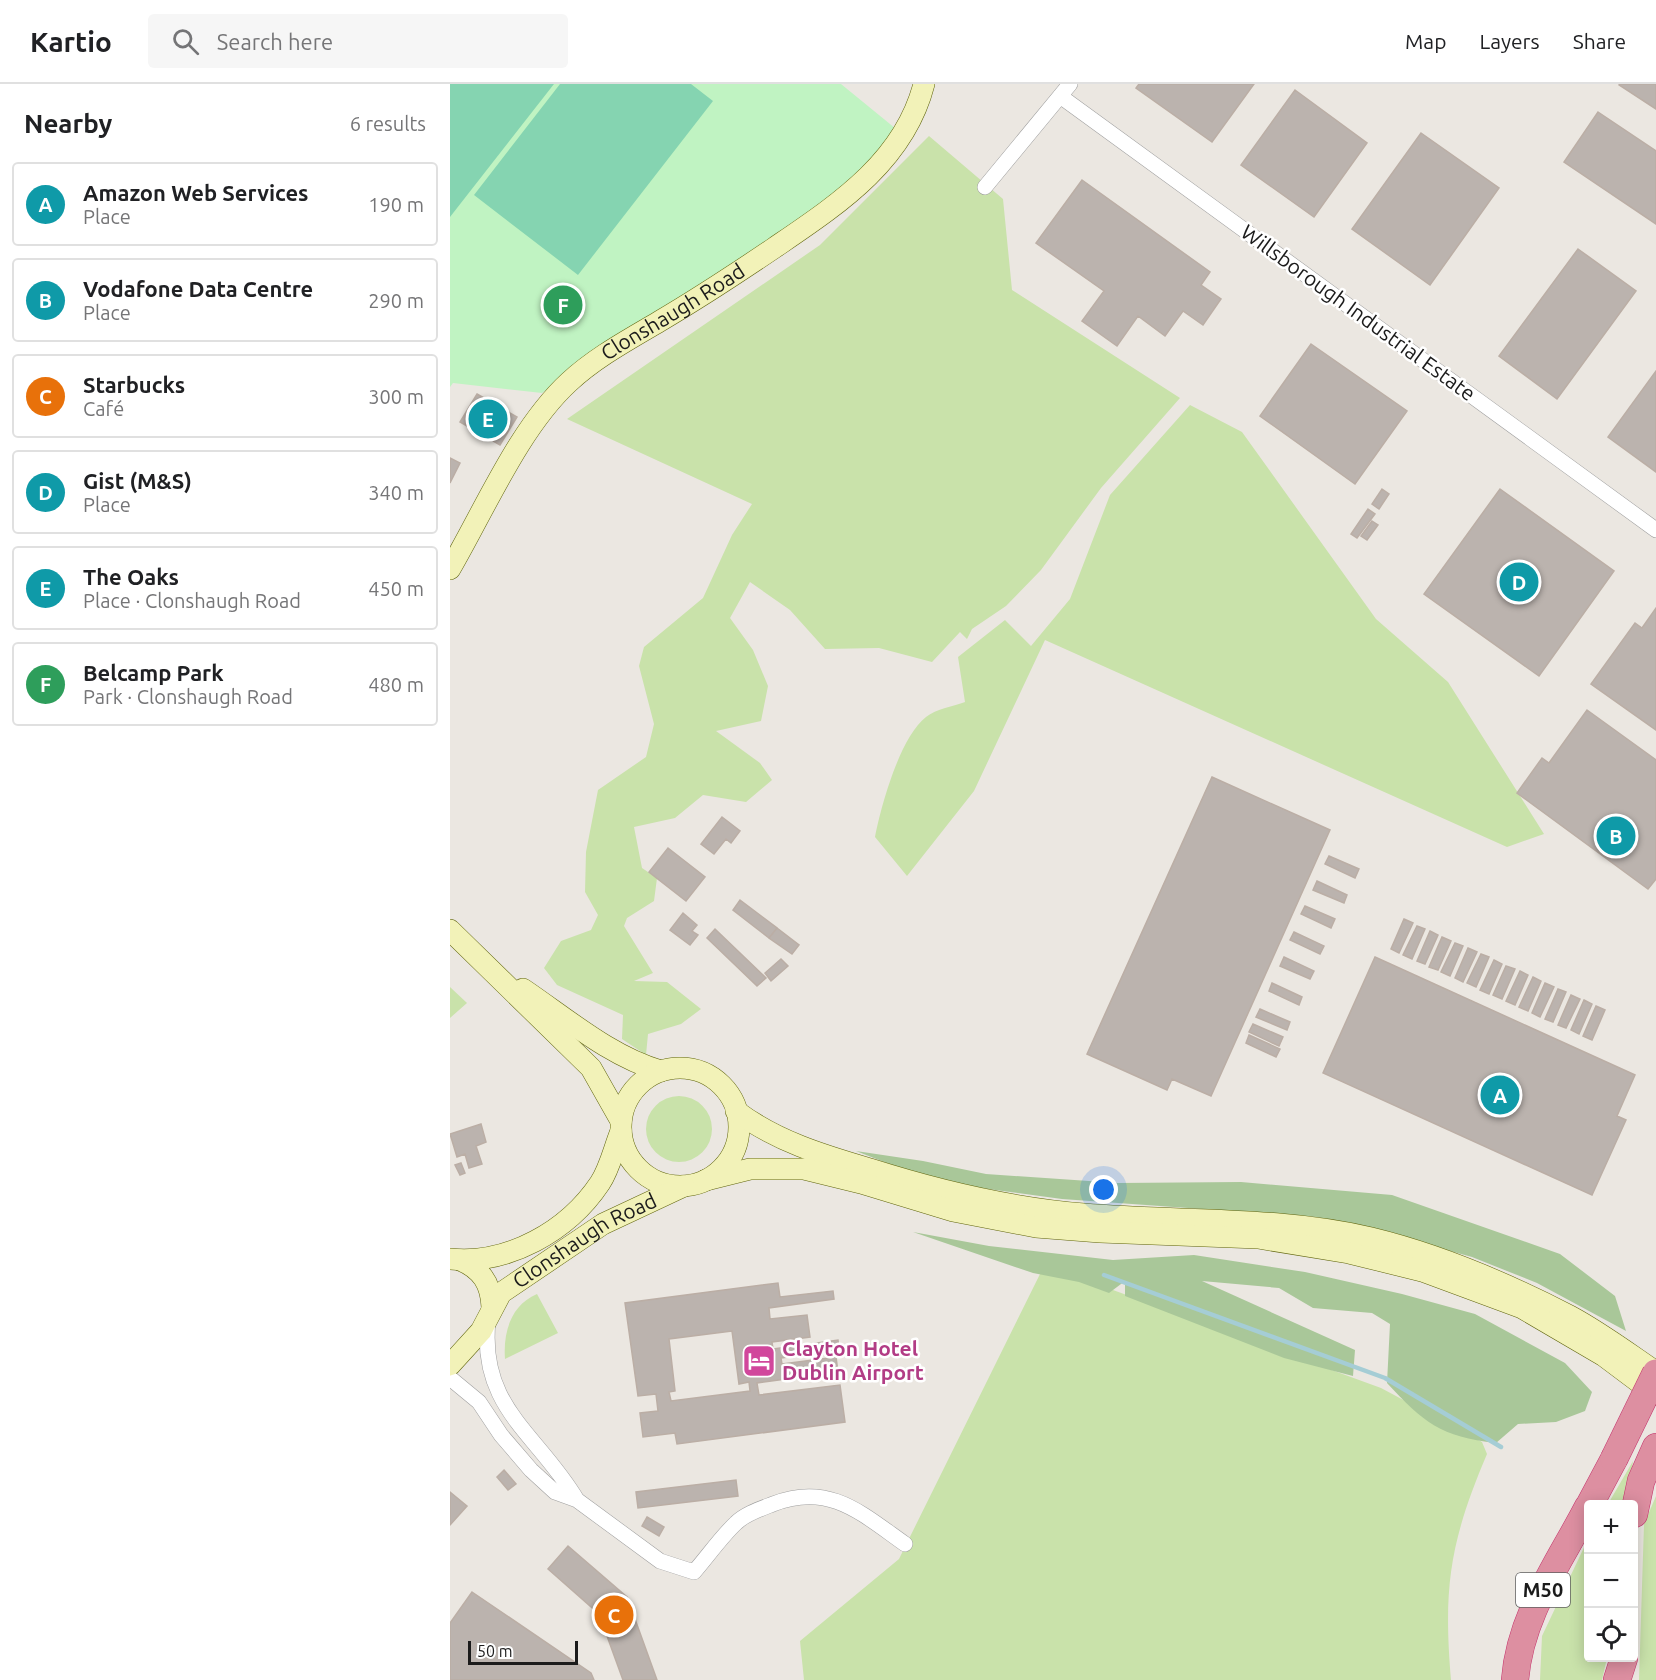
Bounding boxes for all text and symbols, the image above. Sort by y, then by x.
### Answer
search box [148,14,568,68]
icon: search [169,25,202,58]
text: Kartio [30,26,112,57]
text: Search here [217,29,333,54]
text: Map [1405,29,1446,53]
text: Layers [1479,29,1540,53]
text: Share [1573,29,1626,53]
text: Nearby [24,109,112,138]
text: 6 results [350,112,426,135]
text: Amazon Web Services [83,180,309,205]
text: A [38,193,53,216]
text: 190 m [368,193,424,216]
text: Place [83,205,131,228]
street label: Willsborough Industrial Estate [1237,219,1480,405]
street label: Clonshaugh Road [596,258,749,365]
text: Vodafone Data Centre [83,276,313,301]
pin: F [544,282,582,328]
text: B [39,289,52,312]
text: 290 m [368,289,424,312]
text: Place [83,301,131,324]
text: Starbucks [83,372,185,397]
text: C [39,385,52,408]
text: 300 m [368,385,424,408]
pin: E [468,396,507,442]
text: Café [83,397,124,420]
text: Gist (M&S) [83,468,192,493]
text: D [38,481,53,504]
text: 340 m [368,481,424,504]
text: Place [83,493,131,516]
pin: D [1500,560,1538,604]
text: The Oaks [83,564,179,589]
text: E [40,577,51,600]
text: 450 m [368,577,424,600]
text: Place · Clonshaugh Road [83,589,301,612]
text: Belcamp Park [83,660,223,685]
text: F [40,673,51,696]
text: 480 m [368,673,424,696]
text: Park · Clonshaugh Road [83,685,293,708]
pin: B [1596,814,1636,858]
pin: A [1480,1072,1520,1118]
your location [1089,1175,1118,1204]
street label: Clonshaugh Road [508,1188,660,1293]
place label: Clayton Hotel Dublin Airport [782,1336,924,1384]
hotel icon: Clayton Hotel Dublin Airport [741,1343,777,1379]
map controls [1584,1500,1638,1662]
button: + [1584,1500,1638,1554]
button: − [1584,1554,1638,1608]
road number: M50 [1516,1573,1570,1607]
pin: C [594,1592,634,1637]
button: locate [1584,1608,1638,1662]
scale bar [468,1638,578,1666]
text: 50 m [477,1642,513,1660]

